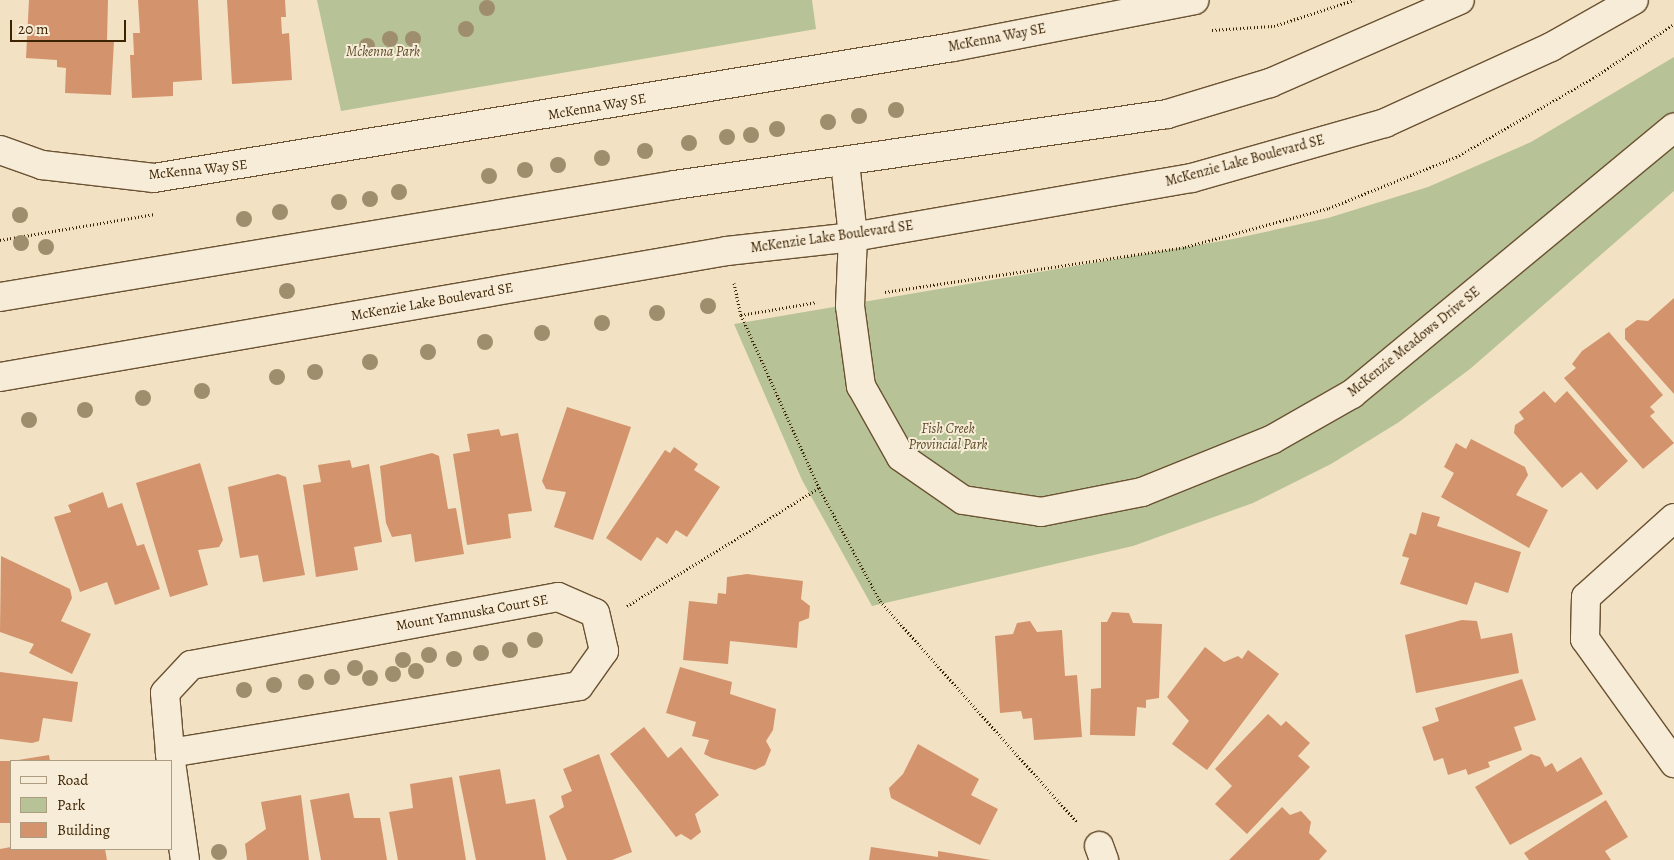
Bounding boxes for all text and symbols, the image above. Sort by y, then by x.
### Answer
scale bar [12,10,129,42]
text: 20 m [18,19,49,39]
street label: McKenna Way SE [947,20,1047,56]
park label: Mckenna Park [346,44,420,60]
street label: McKenna Way SE [547,90,647,124]
street label: McKenzie Lake Boulevard SE [1163,132,1327,190]
street label: McKenna Way SE [148,156,248,184]
street label: McKenzie Lake Boulevard SE [749,217,915,257]
street label: McKenzie Lake Boulevard SE [350,279,514,325]
street label: McKenzie Meadows Drive SE [1344,283,1484,401]
park label: Fish Creek Provincial Park [908,421,988,454]
street label: Mount Yamnuska Court SE [395,591,549,635]
legend [10,760,172,850]
text: Road [57,770,88,790]
text: Park [57,795,85,815]
text: Building [57,820,110,840]

